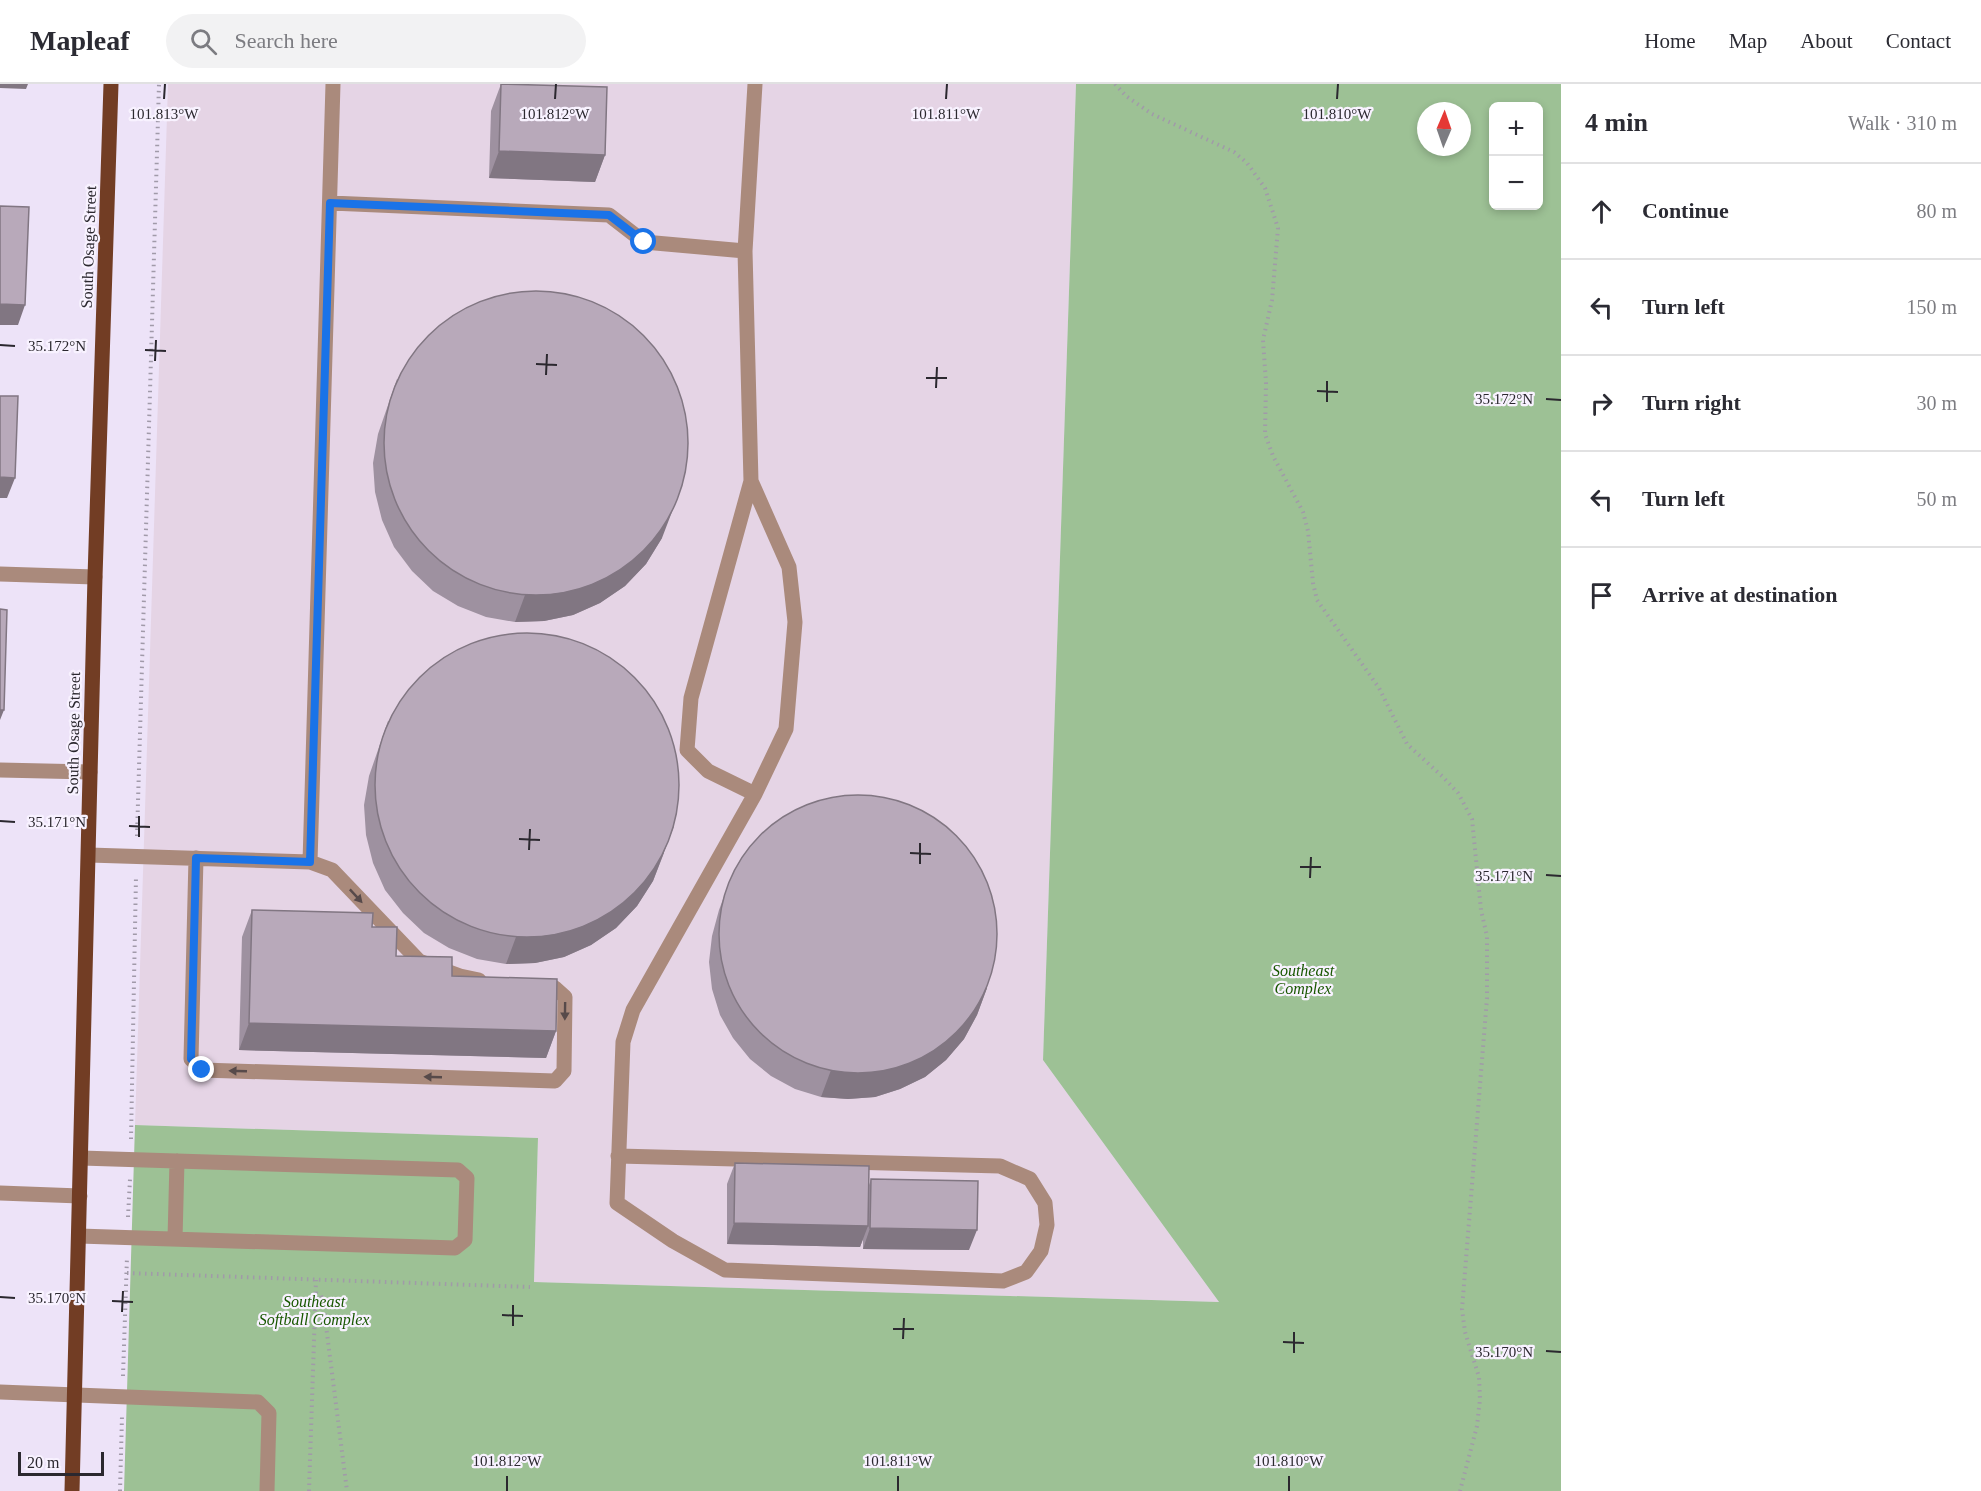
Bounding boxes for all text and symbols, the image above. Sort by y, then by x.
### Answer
search box [166,14,586,68]
text: Mapleaf [30,25,130,56]
icon: search [187,25,220,58]
text: Search here [235,28,338,53]
text: Home [1644,29,1696,53]
text: Map [1729,29,1767,53]
text: About [1800,29,1853,53]
text: Contact [1886,29,1951,53]
north arrow [1417,102,1471,156]
map controls [1489,102,1543,210]
button: + [1489,102,1543,156]
text: 101.813°W [130,106,199,122]
text: 101.812°W [521,106,590,122]
text: 101.811°W [912,106,981,122]
text: 101.810°W [1303,106,1372,122]
text: 4 min [1585,108,1648,137]
text: Walk · 310 m [1848,112,1957,134]
button: − [1489,156,1543,210]
street label: South Osage Street [78,185,100,309]
icon: ahead [1585,195,1618,228]
text: Continue [1642,198,1729,223]
text: 80 m [1916,200,1957,222]
route start [630,228,656,254]
icon: left [1585,291,1618,324]
text: Turn left [1642,294,1725,319]
text: 150 m [1906,296,1957,318]
text: 35.172°N [28,338,86,354]
icon: right [1585,387,1618,420]
text: Turn right [1642,390,1741,415]
text: 35.172°N [1475,391,1533,407]
text: 30 m [1916,392,1957,414]
icon: left [1585,483,1618,516]
text: Turn left [1642,486,1725,511]
text: 50 m [1916,488,1957,510]
icon: arrive [1585,579,1618,612]
text: Arrive at destination [1642,582,1838,607]
street label: South Osage Street [64,671,84,794]
text: 35.171°N [28,814,86,830]
text: 35.171°N [1475,868,1533,884]
one-way arrow [349,888,363,902]
park label: Southeast Complex [1272,962,1335,998]
one-way arrow [560,1002,569,1021]
route end [188,1056,214,1082]
one-way arrow [229,1066,248,1076]
one-way arrow [423,1072,442,1082]
text: 35.170°N [28,1290,86,1306]
park label: Southeast Softball Complex [259,1293,369,1329]
text: 35.170°N [1475,1344,1533,1360]
scale bar [18,1449,104,1476]
text: 101.812°W [473,1453,542,1469]
text: 101.811°W [864,1453,933,1469]
text: 101.810°W [1255,1453,1324,1469]
text: 20 m [27,1454,59,1471]

